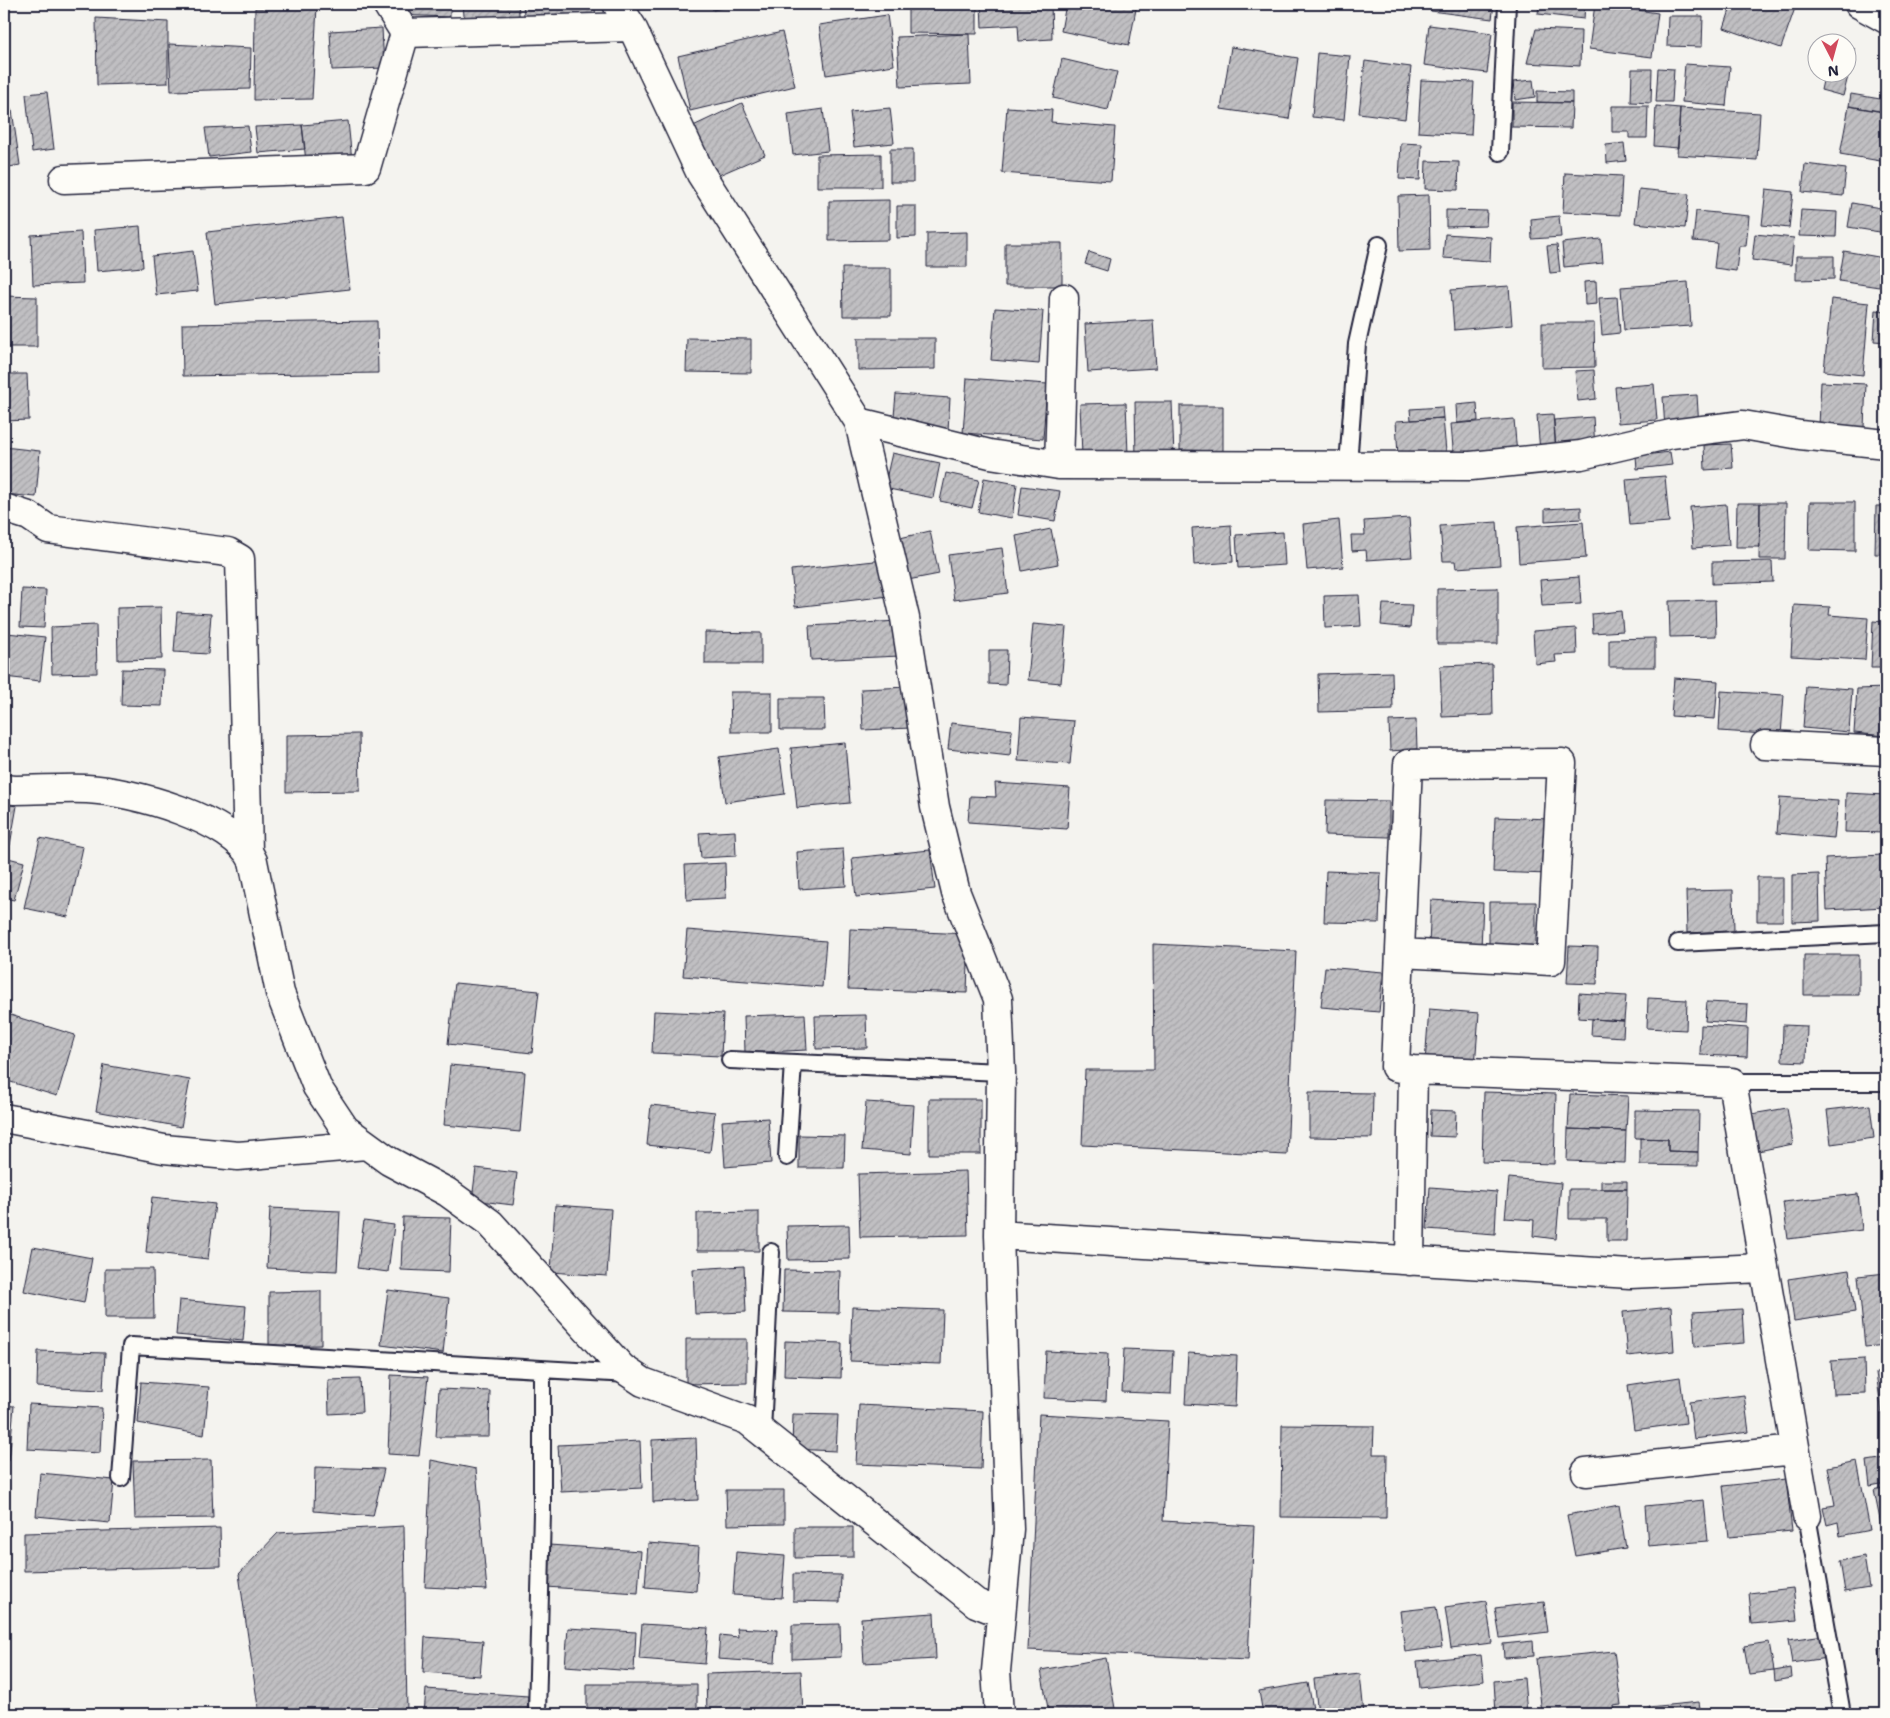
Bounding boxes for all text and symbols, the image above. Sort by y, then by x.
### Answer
north arrow [1808,32,1858,82]
text: N [1827,61,1840,80]

